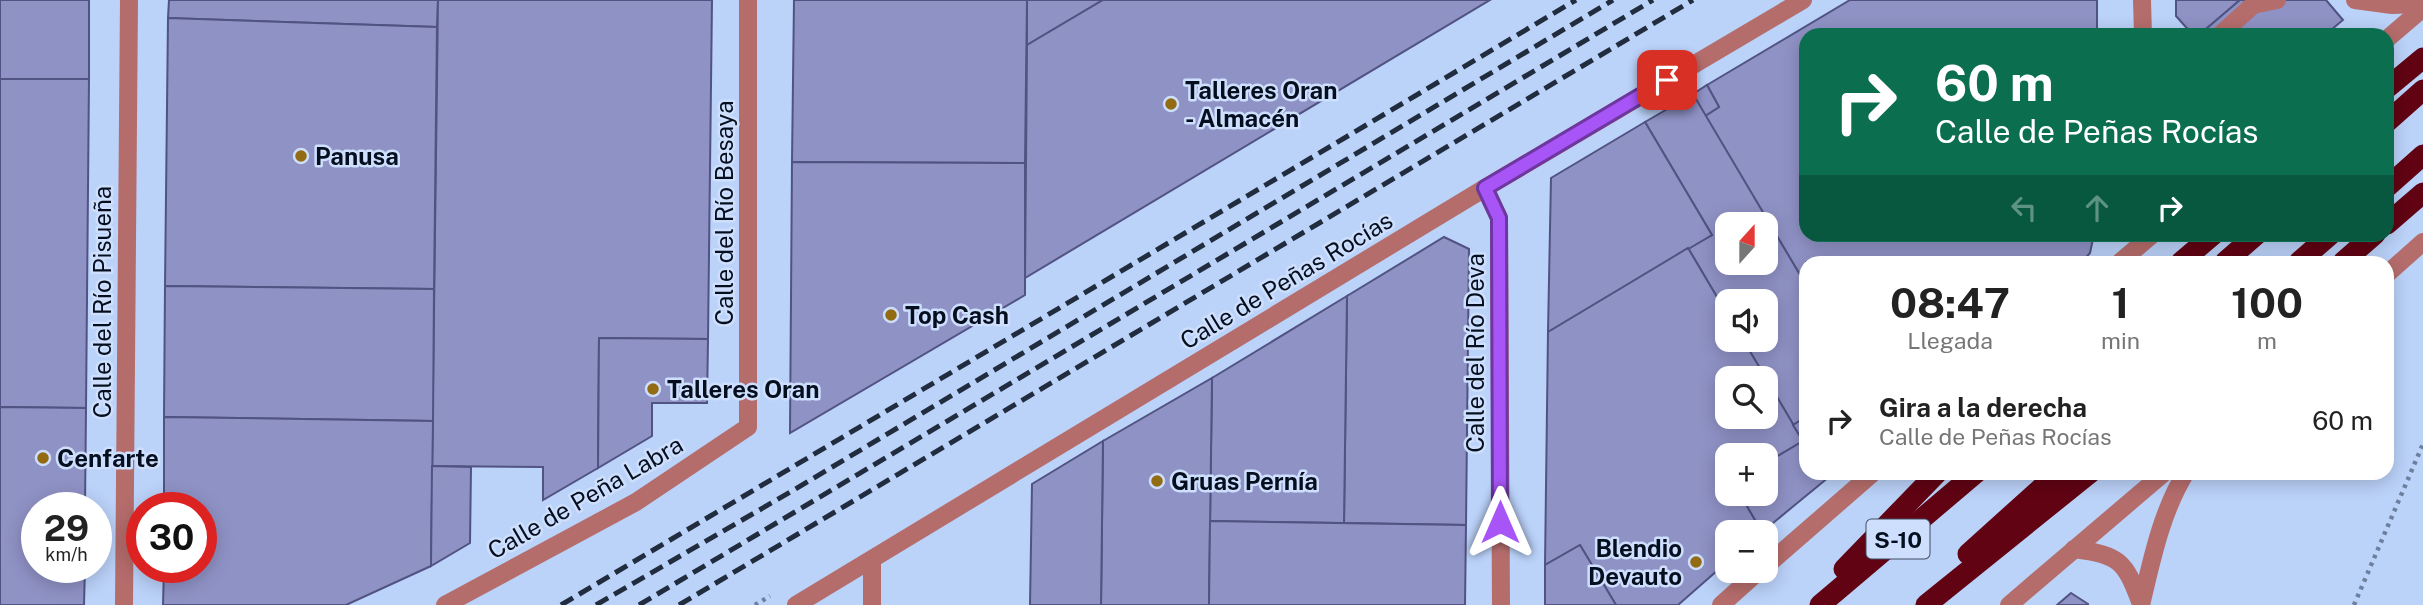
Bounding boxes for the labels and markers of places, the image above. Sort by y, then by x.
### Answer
pin [1637,50,1697,110]
place label: Talleres Oran - Almacén [1185,76,1337,132]
marker: Talleres Oran - Almacén [1163,96,1179,112]
place label: Panusa [315,142,399,170]
marker: Panusa [293,148,309,164]
place label: Top Cash [905,301,1009,329]
marker: Top Cash [883,307,899,323]
place label: Talleres Oran [667,375,819,403]
marker: Talleres Oran [645,381,661,397]
place label: Cenfarte [57,444,159,472]
marker: Cenfarte [35,450,51,466]
place label: Gruas Pernía [1171,467,1318,495]
marker: Gruas Pernía [1149,473,1165,489]
place label: Blendio Devauto [1588,534,1682,590]
marker: Blendio Devauto [1688,554,1704,570]

